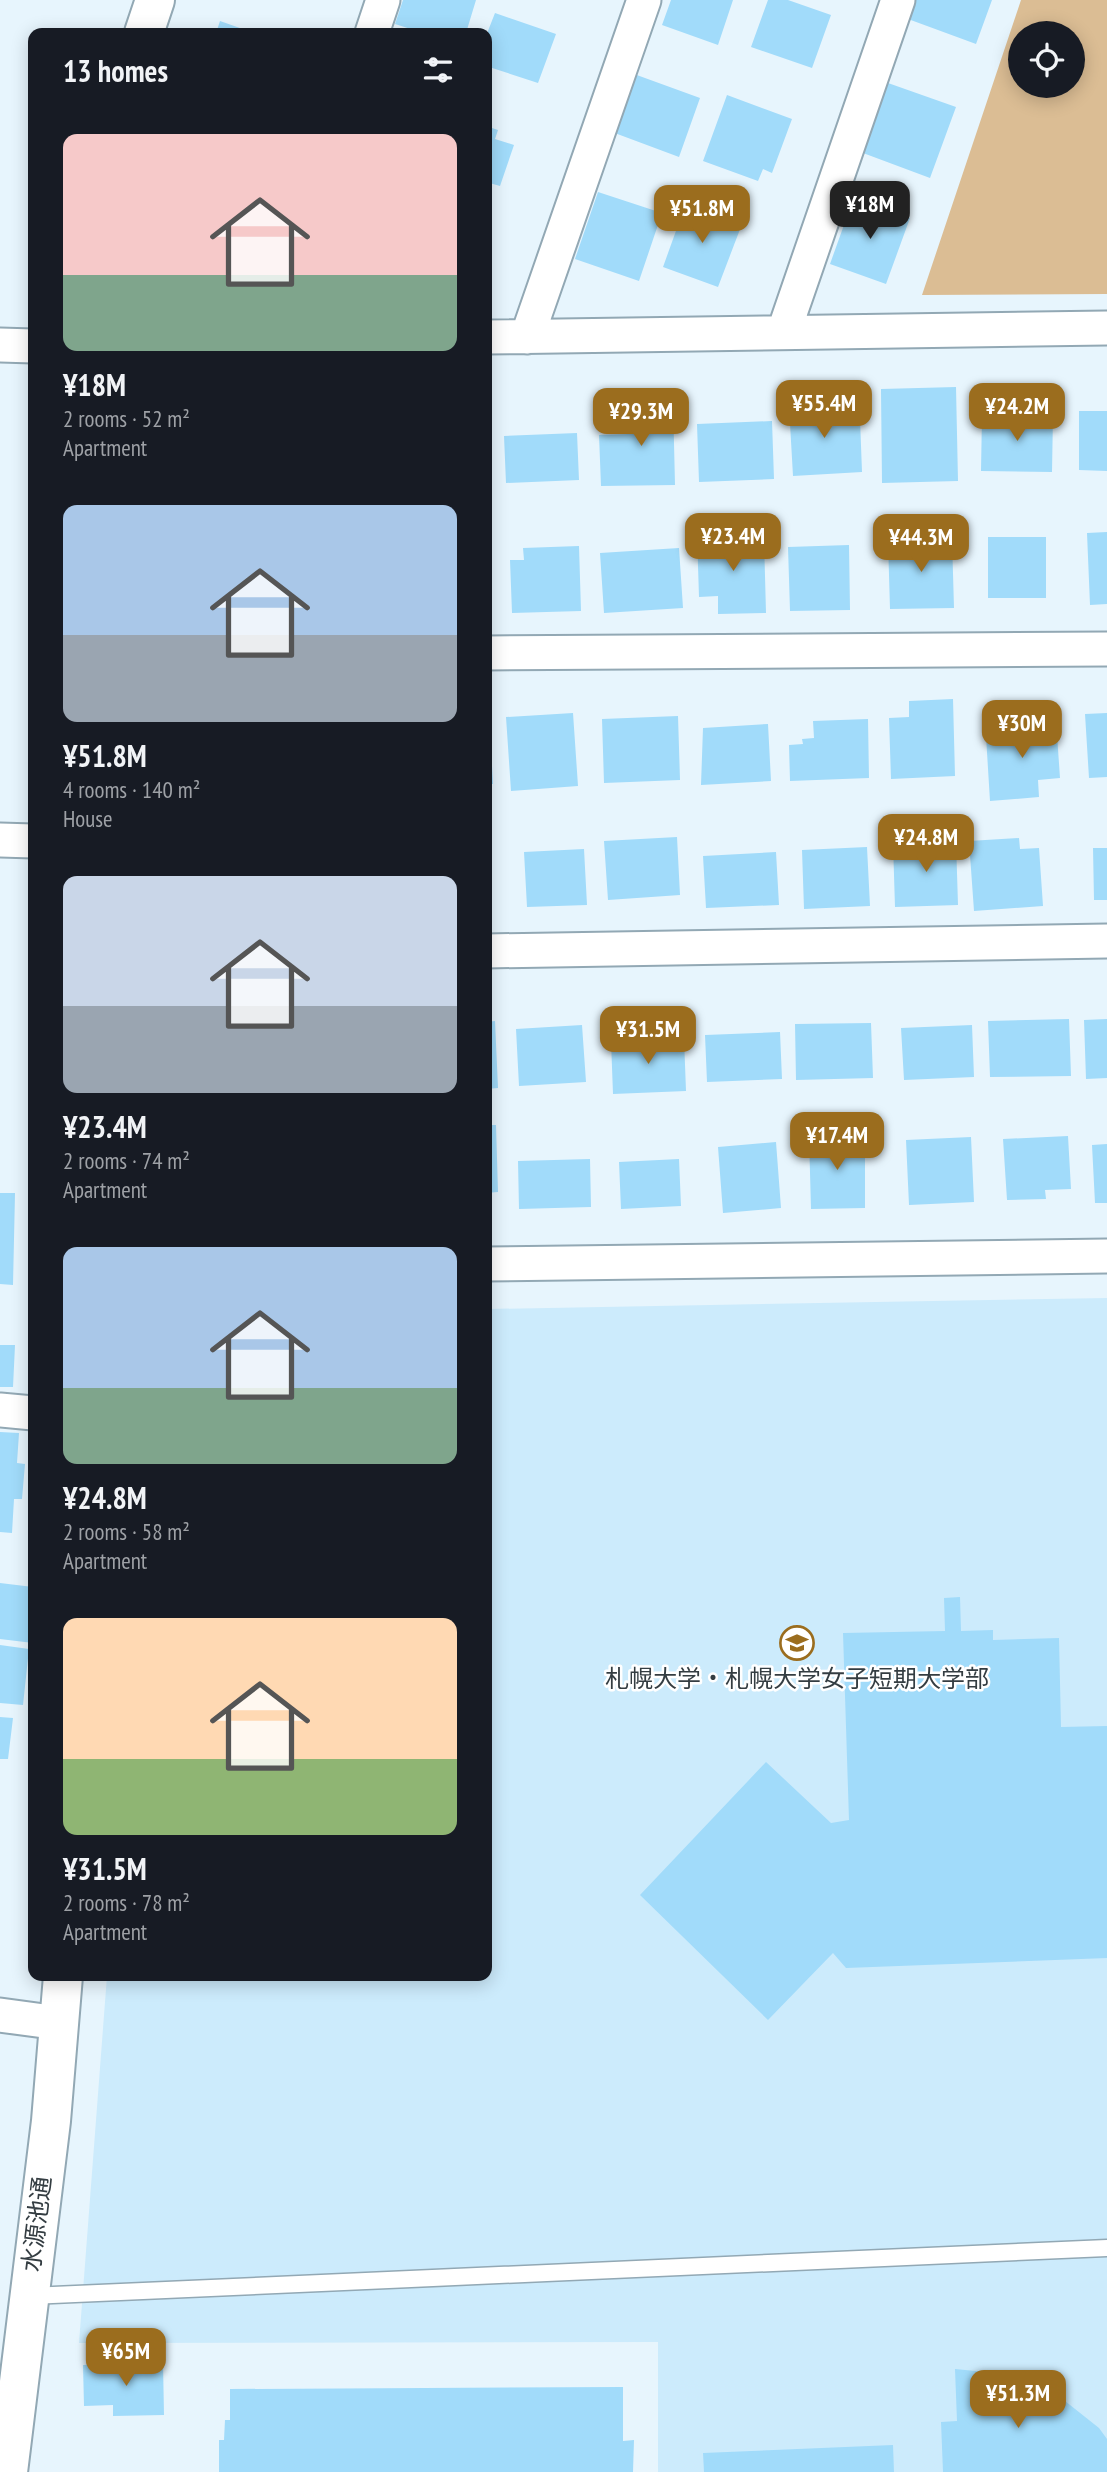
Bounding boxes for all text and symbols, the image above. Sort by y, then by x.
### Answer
map controls [1008,21,1085,98]
button: locate [1008,21,1085,98]
text: 13 homes [63,51,168,90]
icon: filters [419,51,457,89]
icon: home [197,179,323,305]
pin: ¥18M [829,182,911,241]
pin: ¥51.8M [645,186,759,245]
text: ¥18M [846,189,894,218]
text: ¥51.8M [670,193,734,222]
text: ¥18M [63,365,126,404]
pin: ¥55.4M [767,380,881,440]
pin: ¥24.2M [960,384,1074,443]
pin: ¥29.3M [584,388,698,448]
text: ¥55.4M [792,388,856,417]
text: ¥24.2M [985,391,1049,420]
text: ¥29.3M [609,396,673,425]
text: 2 rooms · 52 m² [63,404,190,433]
text: Apartment [63,433,147,462]
pin: ¥23.4M [676,514,790,573]
pin: ¥44.3M [864,514,978,574]
text: ¥23.4M [701,521,765,550]
text: ¥44.3M [889,522,953,551]
icon: home [197,550,323,676]
pin: ¥30M [981,700,1063,760]
text: ¥30M [998,708,1046,737]
text: ¥51.8M [63,736,147,775]
text: 4 rooms · 140 m² [63,775,200,804]
text: House [63,804,113,833]
pin: ¥24.8M [869,814,983,874]
text: ¥24.8M [894,822,958,851]
icon: home [197,921,323,1047]
pin: ¥31.5M [591,1006,705,1066]
text: ¥31.5M [616,1014,680,1043]
text: ¥23.4M [63,1107,147,1146]
pin: ¥17.4M [780,1112,894,1172]
text: ¥17.4M [806,1120,868,1149]
text: 2 rooms · 74 m² [63,1146,190,1175]
text: Apartment [63,1175,147,1204]
icon: home [197,1292,323,1418]
text: ¥24.8M [63,1478,147,1517]
text: 2 rooms · 58 m² [63,1517,190,1546]
text: Apartment [63,1546,147,1575]
school or university icon: 札幌大学・札幌大学女子短期大学部 [778,1624,816,1662]
icon: home [197,1663,323,1789]
place label: 札幌大学・札幌大学女子短期大学部 [605,1663,989,1694]
text: ¥31.5M [63,1849,147,1888]
text: 2 rooms · 78 m² [63,1888,190,1917]
text: Apartment [63,1917,147,1946]
street label: 水源池通 [15,2174,58,2273]
pin: ¥65M [85,2328,167,2388]
text: ¥65M [102,2336,150,2365]
pin: ¥51.3M [961,2370,1075,2430]
text: ¥51.3M [986,2378,1050,2407]

